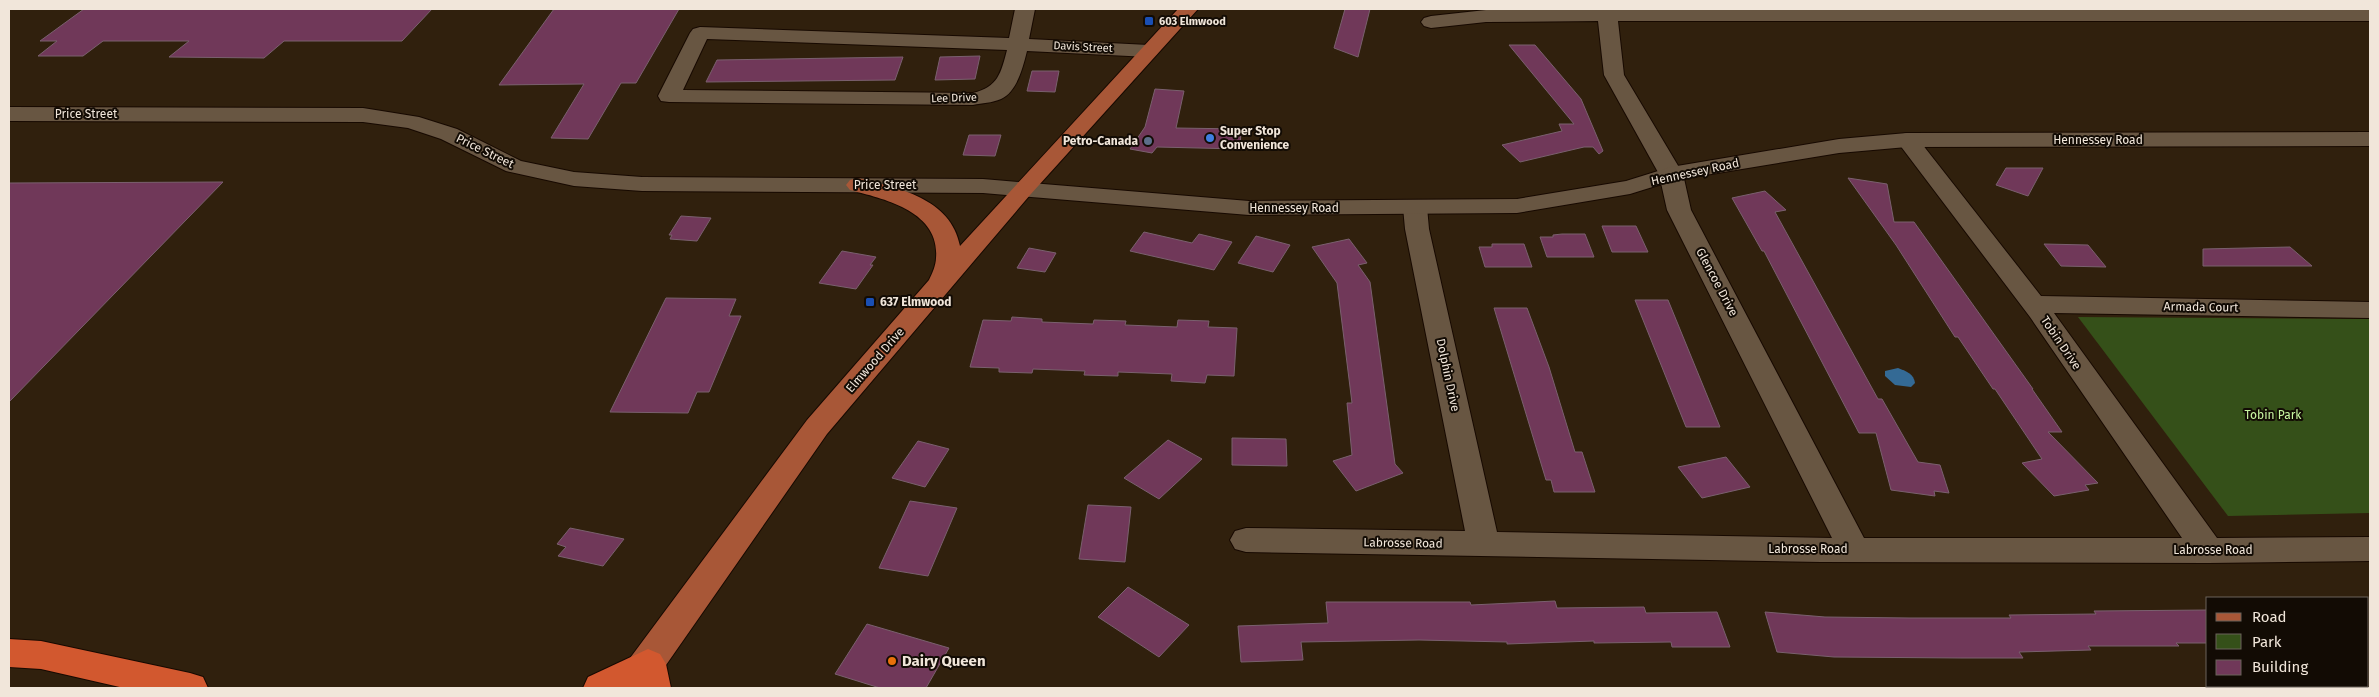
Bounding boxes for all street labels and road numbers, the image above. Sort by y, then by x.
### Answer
street label: Davis Street [1053,39,1113,55]
street label: Lee Drive [931,91,977,105]
street label: Price Street [55,107,118,121]
street label: Price Street [454,131,517,171]
street label: Hennessey Road [2053,133,2143,147]
street label: Hennessey Road [1650,156,1740,188]
street label: Price Street [854,178,917,192]
street label: Hennessey Road [1249,201,1339,215]
street label: Glencoe Drive [1693,246,1741,318]
street label: Armada Court [2164,299,2239,315]
street label: Tobin Drive [2038,314,2084,372]
street label: Elmwood Drive [843,325,907,395]
street label: Dolphin Drive [1433,337,1463,413]
street label: Labrosse Road [1363,535,1443,551]
street label: Labrosse Road [1768,542,1848,556]
street label: Labrosse Road [2173,543,2253,557]

